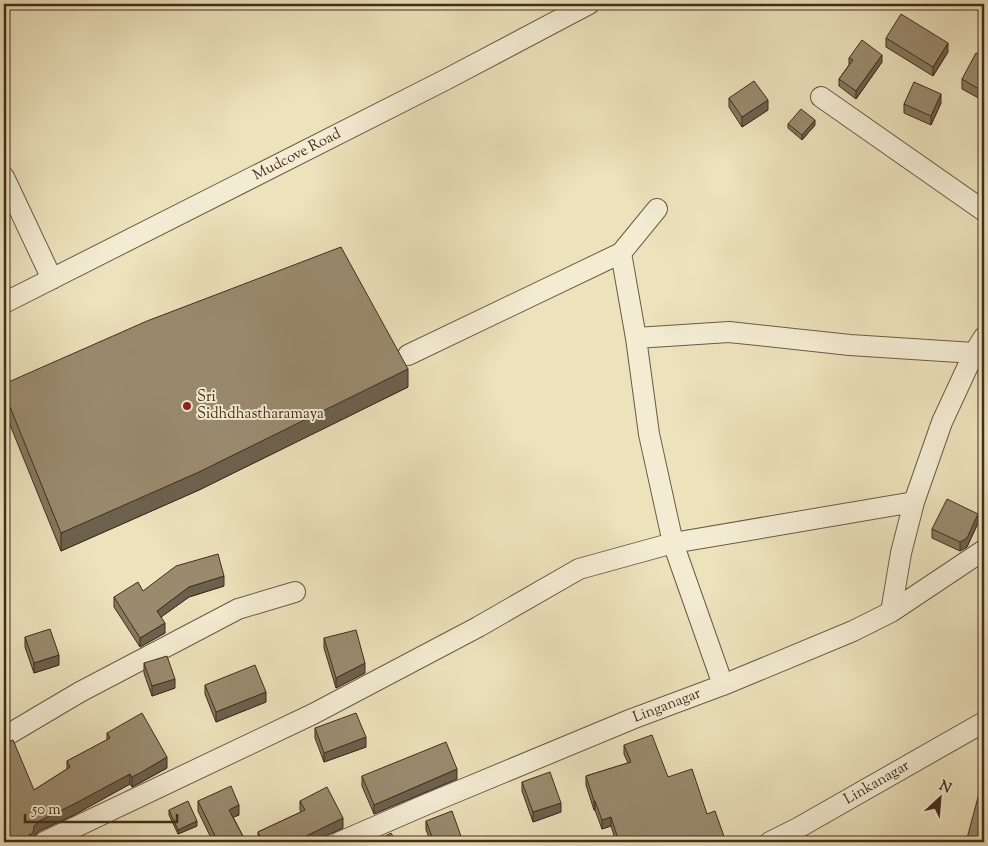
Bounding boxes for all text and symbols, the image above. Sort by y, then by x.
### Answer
street label: Mudcove Road [249,124,345,186]
place label: Sri Sidhdhastharamaya [197,387,324,425]
marker: Sri Sidhdhastharamaya [181,400,193,412]
street label: Linganagar [630,683,704,729]
street label: Linkanagar [840,756,914,810]
north arrow [916,774,966,824]
text: N [935,777,954,800]
scale bar [25,791,178,823]
text: 50 m [31,800,61,821]

